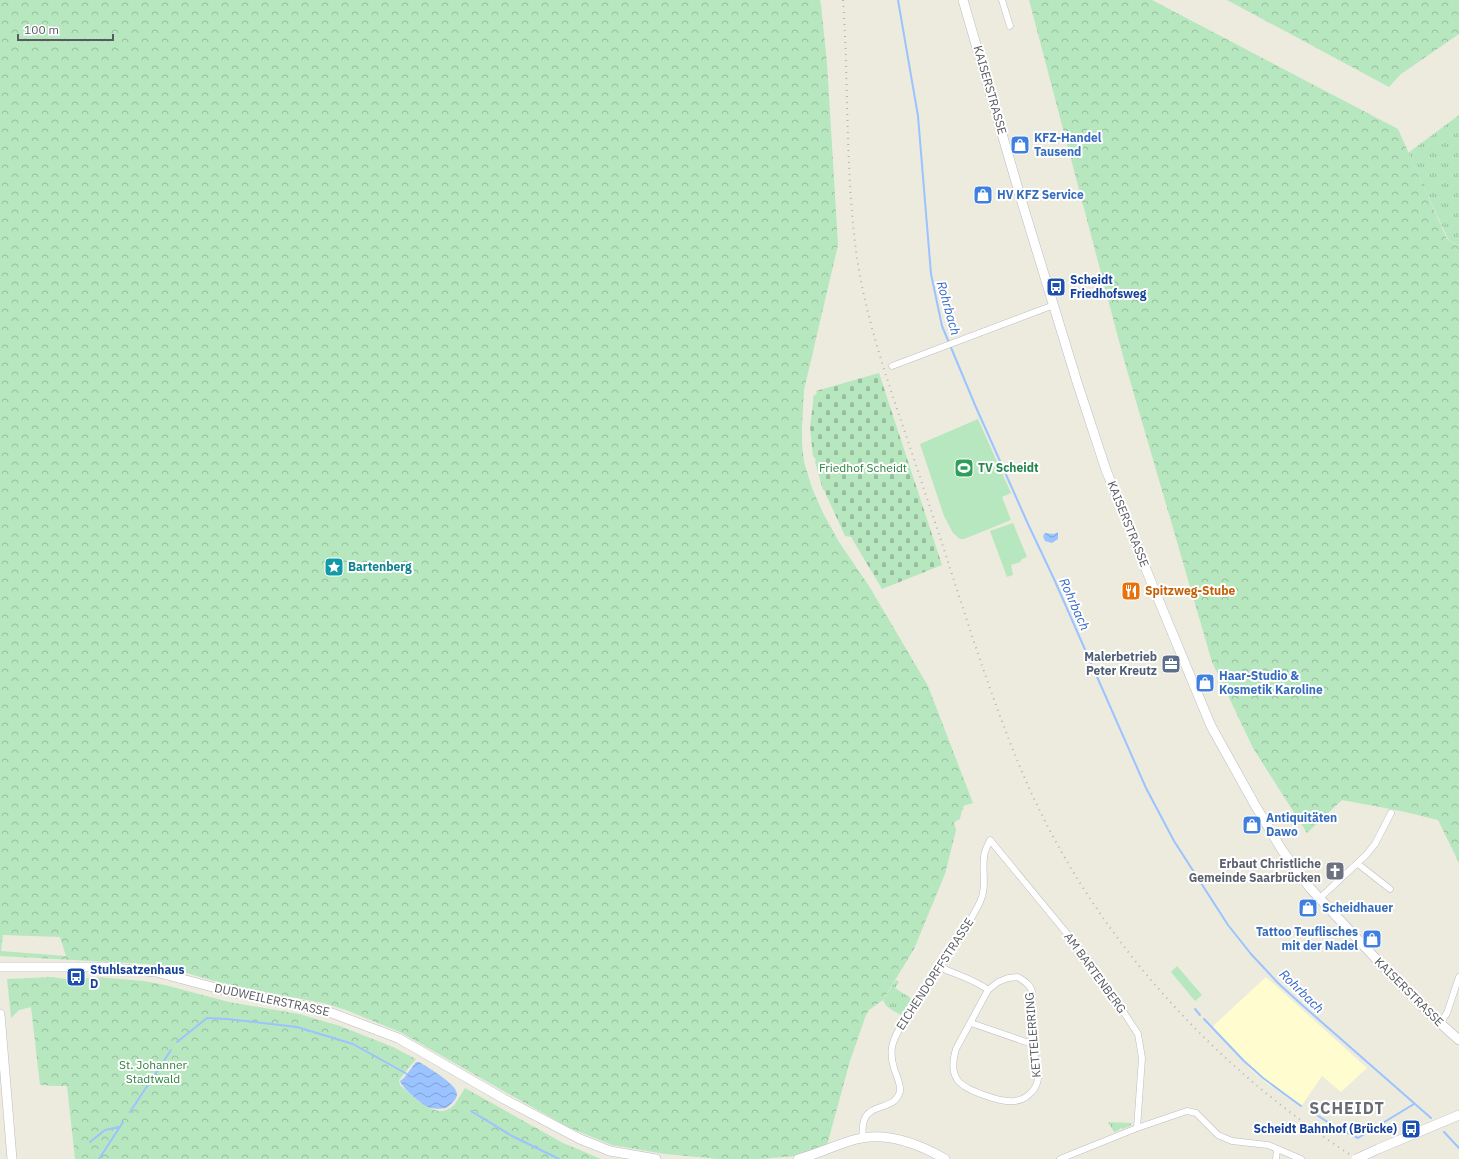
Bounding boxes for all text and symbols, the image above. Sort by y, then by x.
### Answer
scale bar [18,16,113,42]
text: 100 m [24,22,59,37]
street label: KAISERSTRASSE [971,44,1010,136]
place label: KFZ-Handel Tausend [1034,130,1102,159]
shop icon: KFZ-Handel Tausend [1009,134,1031,156]
shop icon: HV KFZ Service [972,184,994,206]
place label: HV KFZ Service [997,187,1084,202]
place label: Scheidt Friedhofsweg [1070,272,1147,301]
bus stop icon: Scheidt Friedhofsweg [1045,276,1067,298]
water label: Rohrbach [933,279,964,337]
sports icon: TV Scheidt [953,457,975,479]
park label: Friedhof Scheidt [819,460,907,475]
place label: TV Scheidt [978,460,1039,475]
street label: KAISERSTRASSE [1104,479,1153,569]
place icon: Bartenberg [323,556,345,578]
place label: Bartenberg [348,559,412,574]
water label: Rohrbach [1055,575,1094,633]
restaurant icon: Spitzweg-Stube [1120,580,1142,602]
place label: Spitzweg-Stube [1145,583,1235,598]
place label: Malerbetrieb Peter Kreutz [1084,649,1157,678]
office icon: Malerbetrieb Peter Kreutz [1160,653,1182,675]
place label: Haar-Studio & Kosmetik Karoline [1219,668,1323,697]
shop icon: Haar-Studio & Kosmetik Karoline [1194,672,1216,694]
place label: Antiquitäten Dawo [1266,810,1337,839]
shop icon: Antiquitäten Dawo [1241,814,1263,836]
place label: Erbaut Christliche Gemeinde Saarbrücken [1189,856,1321,885]
church icon: Erbaut Christliche Gemeinde Saarbrücken [1324,860,1346,882]
shop icon: Scheidhauer [1297,897,1319,919]
place label: Scheidhauer [1322,900,1393,915]
street label: EICHENDORFFSTRASSE [893,915,976,1033]
place label: Tattoo Teuflisches mit der Nadel [1256,924,1358,953]
shop icon: Tattoo Teuflisches mit der Nadel [1361,928,1383,950]
street label: AM BARTENBERG [1061,929,1130,1016]
street label: KAISERSTRASSE [1372,954,1447,1029]
place label: Stuhlsatzenhaus D [90,962,185,991]
bus stop icon: Stuhlsatzenhaus D [65,966,87,988]
water label: Rohrbach [1276,966,1328,1017]
street label: DUDWEILERSTRASSE [213,980,331,1019]
street label: KETTELERRING [1021,992,1044,1078]
park label: St. Johanner Stadtwald [119,1057,188,1086]
district label: SCHEIDT [1309,1098,1385,1118]
bus stop icon: Scheidt Bahnhof (Brücke) [1400,1118,1422,1140]
place label: Scheidt Bahnhof (Brücke) [1253,1121,1397,1136]

